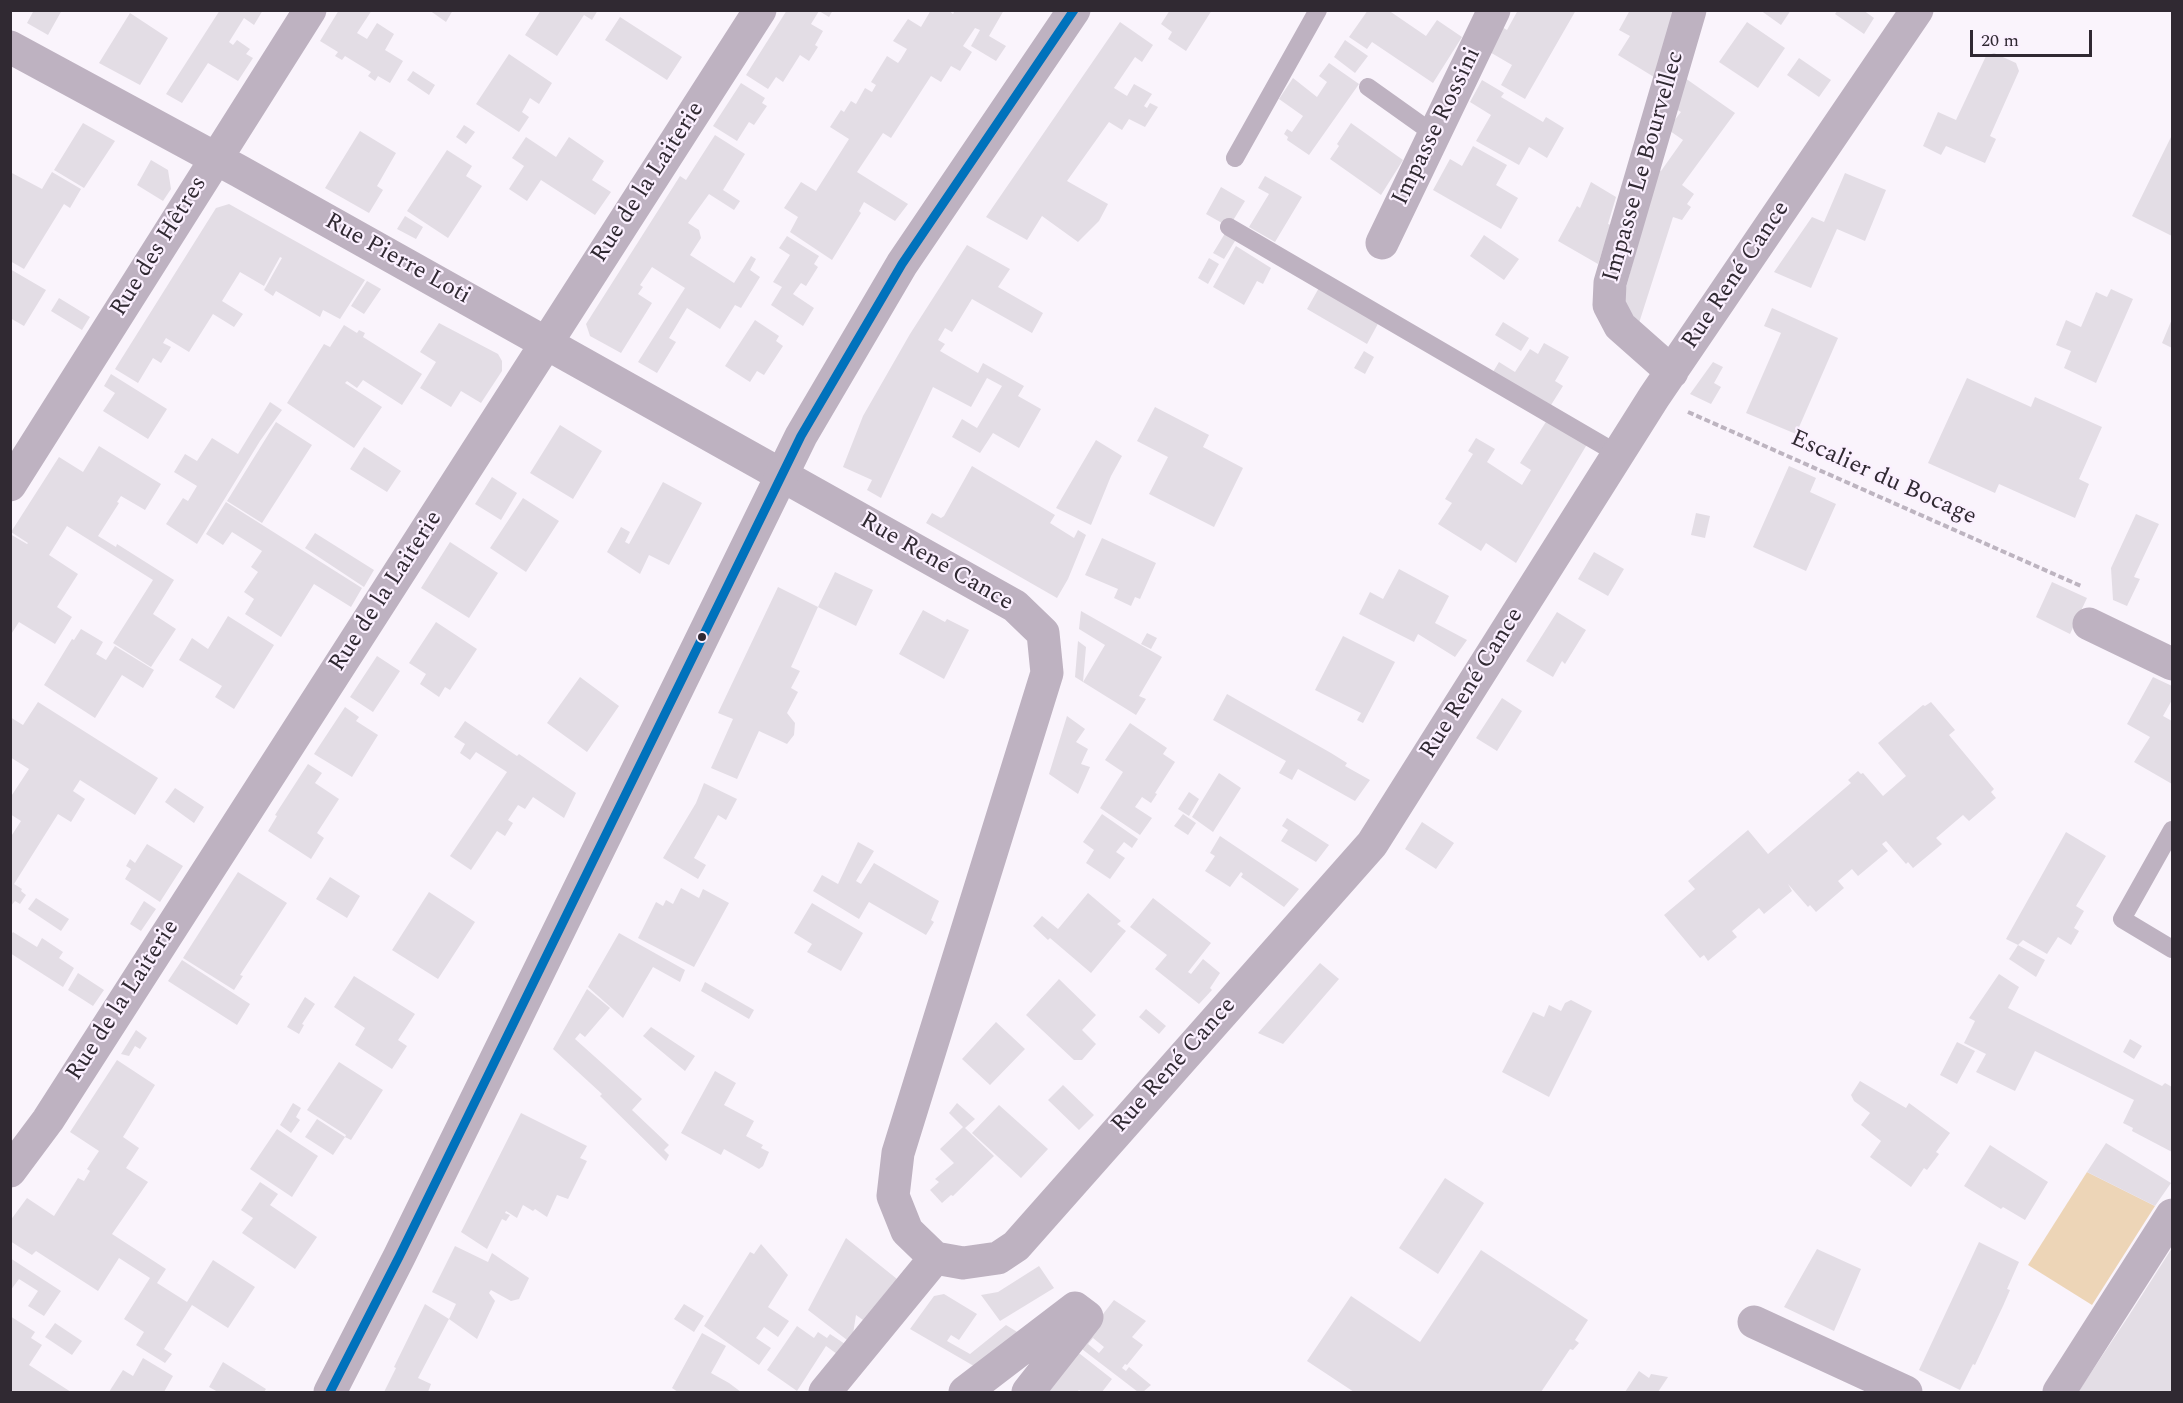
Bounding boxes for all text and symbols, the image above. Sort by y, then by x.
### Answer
scale bar [1973,18,2094,56]
text: 20 m [1981,27,2019,54]
street label: Impasse Rossini [1387,43,1489,211]
street label: Impasse Le Bourvellec [1598,48,1692,286]
street label: Rue de la Laiterie [586,97,712,269]
street label: Rue des Hêtres [105,172,215,322]
street label: Rue René Cance [1677,197,1797,355]
street label: Rue Pierre Loti [319,208,475,312]
street label: Escalier du Bocage [1786,425,1980,533]
street label: Rue de la Laiterie [324,506,450,678]
street label: Rue René Cance [854,507,1018,619]
street label: Rue René Cance [1415,603,1531,765]
unlabelled marker [696,631,708,643]
street label: Rue de la Laiterie [61,915,187,1087]
street label: Rue René Cance [1107,992,1243,1140]

